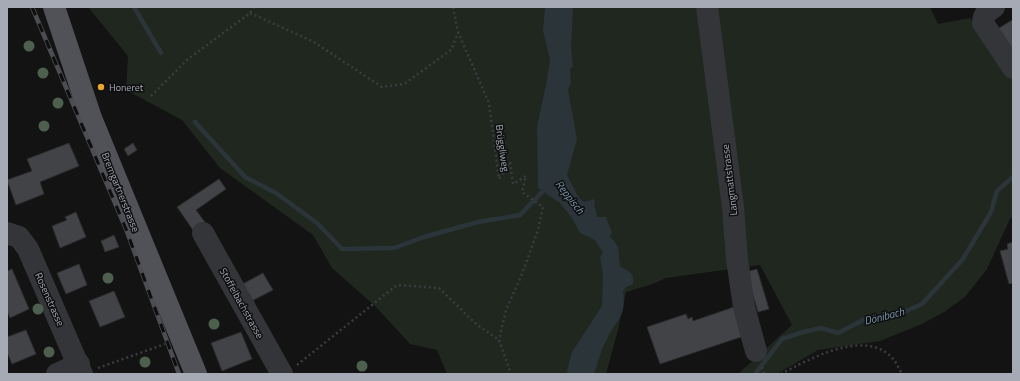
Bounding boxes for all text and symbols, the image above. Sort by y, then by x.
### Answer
place label: Honeret [109,80,144,95]
marker: Honeret [96,82,106,92]
street label: Brüggliweg [492,124,513,173]
street label: Langmattstrasse [718,143,741,216]
street label: Bremgartnerstrasse [98,150,143,234]
water label: Reppisch [552,177,589,218]
street label: Stoffelbachstrasse [216,265,267,341]
street label: Rosenstrasse [31,270,68,328]
water label: Dönibach [862,303,906,329]

